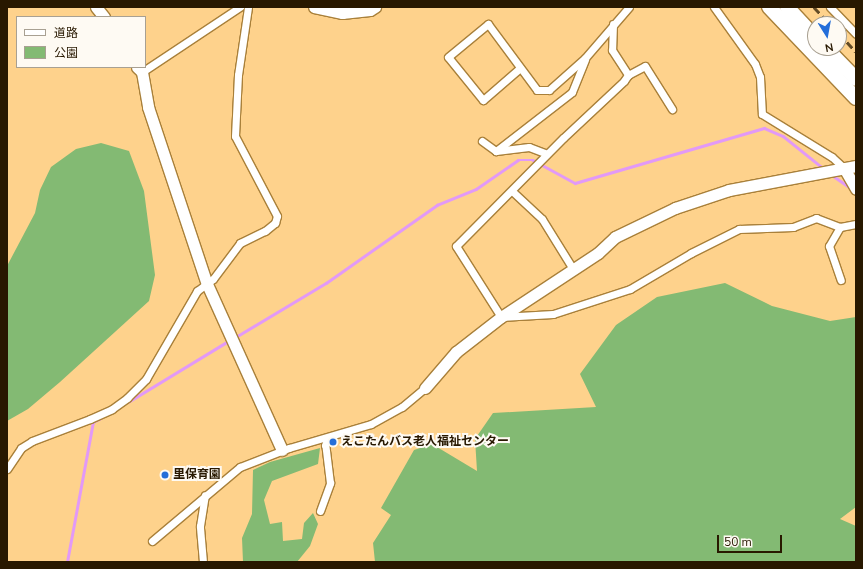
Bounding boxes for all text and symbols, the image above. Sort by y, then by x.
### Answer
legend [16,16,146,68]
north arrow [807,16,847,56]
text: 道路 [54,25,78,41]
text: N [824,39,835,55]
text: 公園 [54,45,78,61]
place label: えこたんバス老人福祉センター [341,435,509,449]
marker: えこたんバス老人福祉センター [328,437,338,447]
place label: 里保育園 [173,468,221,482]
marker: 里保育園 [160,470,170,480]
scale bar [719,527,784,553]
text: 50 m [724,534,752,550]

